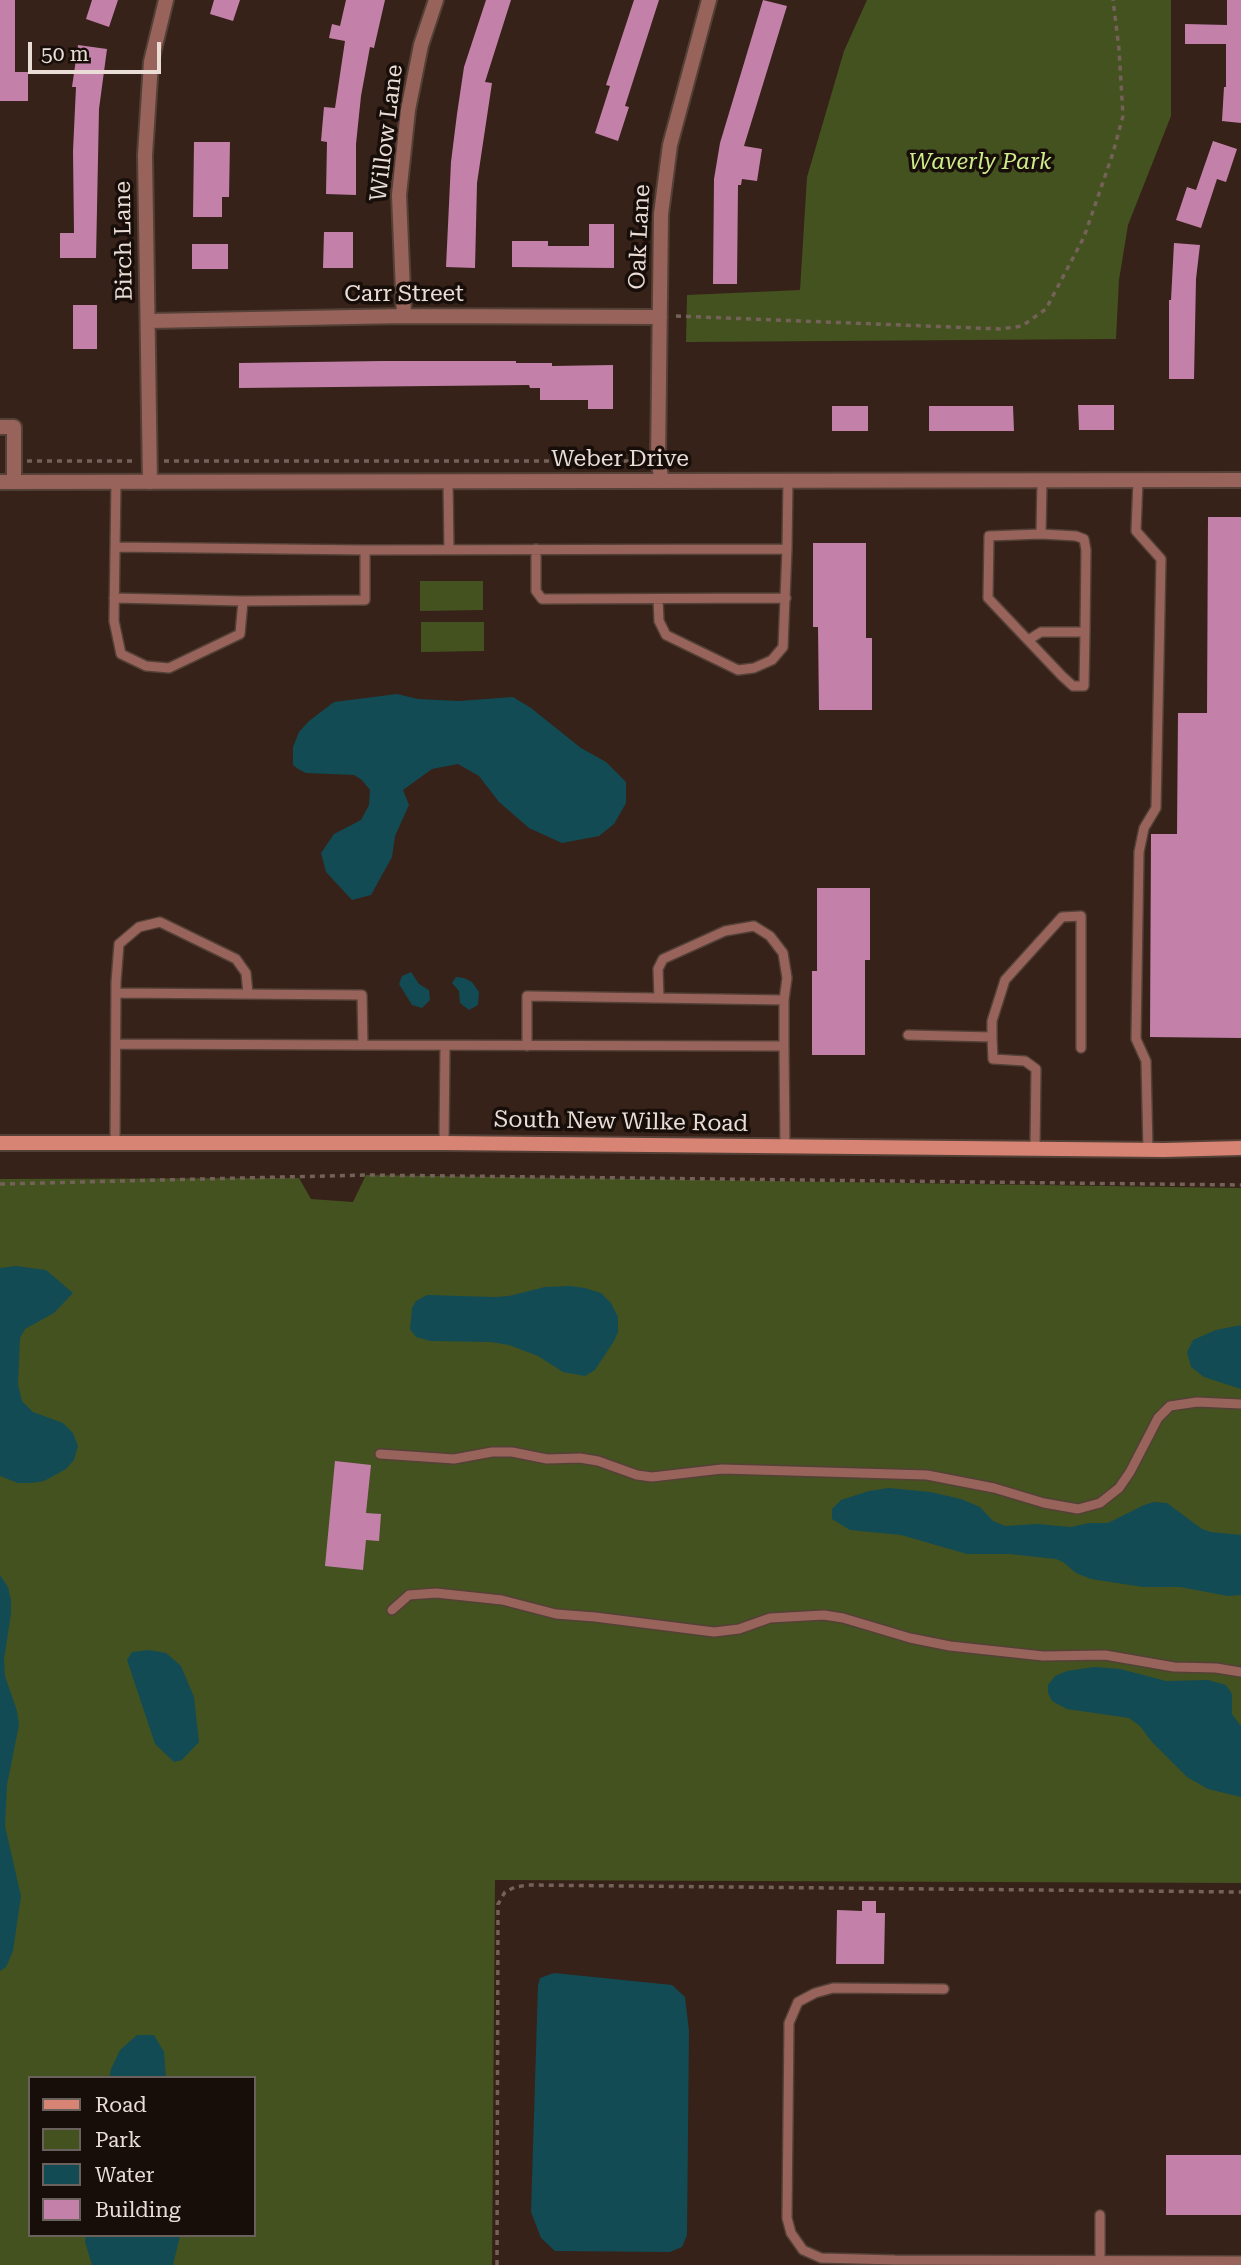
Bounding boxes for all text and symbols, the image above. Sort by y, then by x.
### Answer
scale bar [32,28,164,72]
text: 50 m [41,42,89,66]
street label: Willow Lane [365,63,409,203]
park label: Waverly Park [908,148,1052,176]
street label: Birch Lane [109,181,139,301]
street label: Oak Lane [623,184,657,290]
street label: Carr Street [344,280,464,308]
street label: Weber Drive [551,445,689,473]
street label: South New Wilke Road [494,1106,748,1138]
legend [28,2076,256,2237]
text: Road [95,2093,147,2117]
text: Park [95,2128,141,2152]
text: Water [95,2163,154,2187]
text: Building [95,2198,181,2222]

